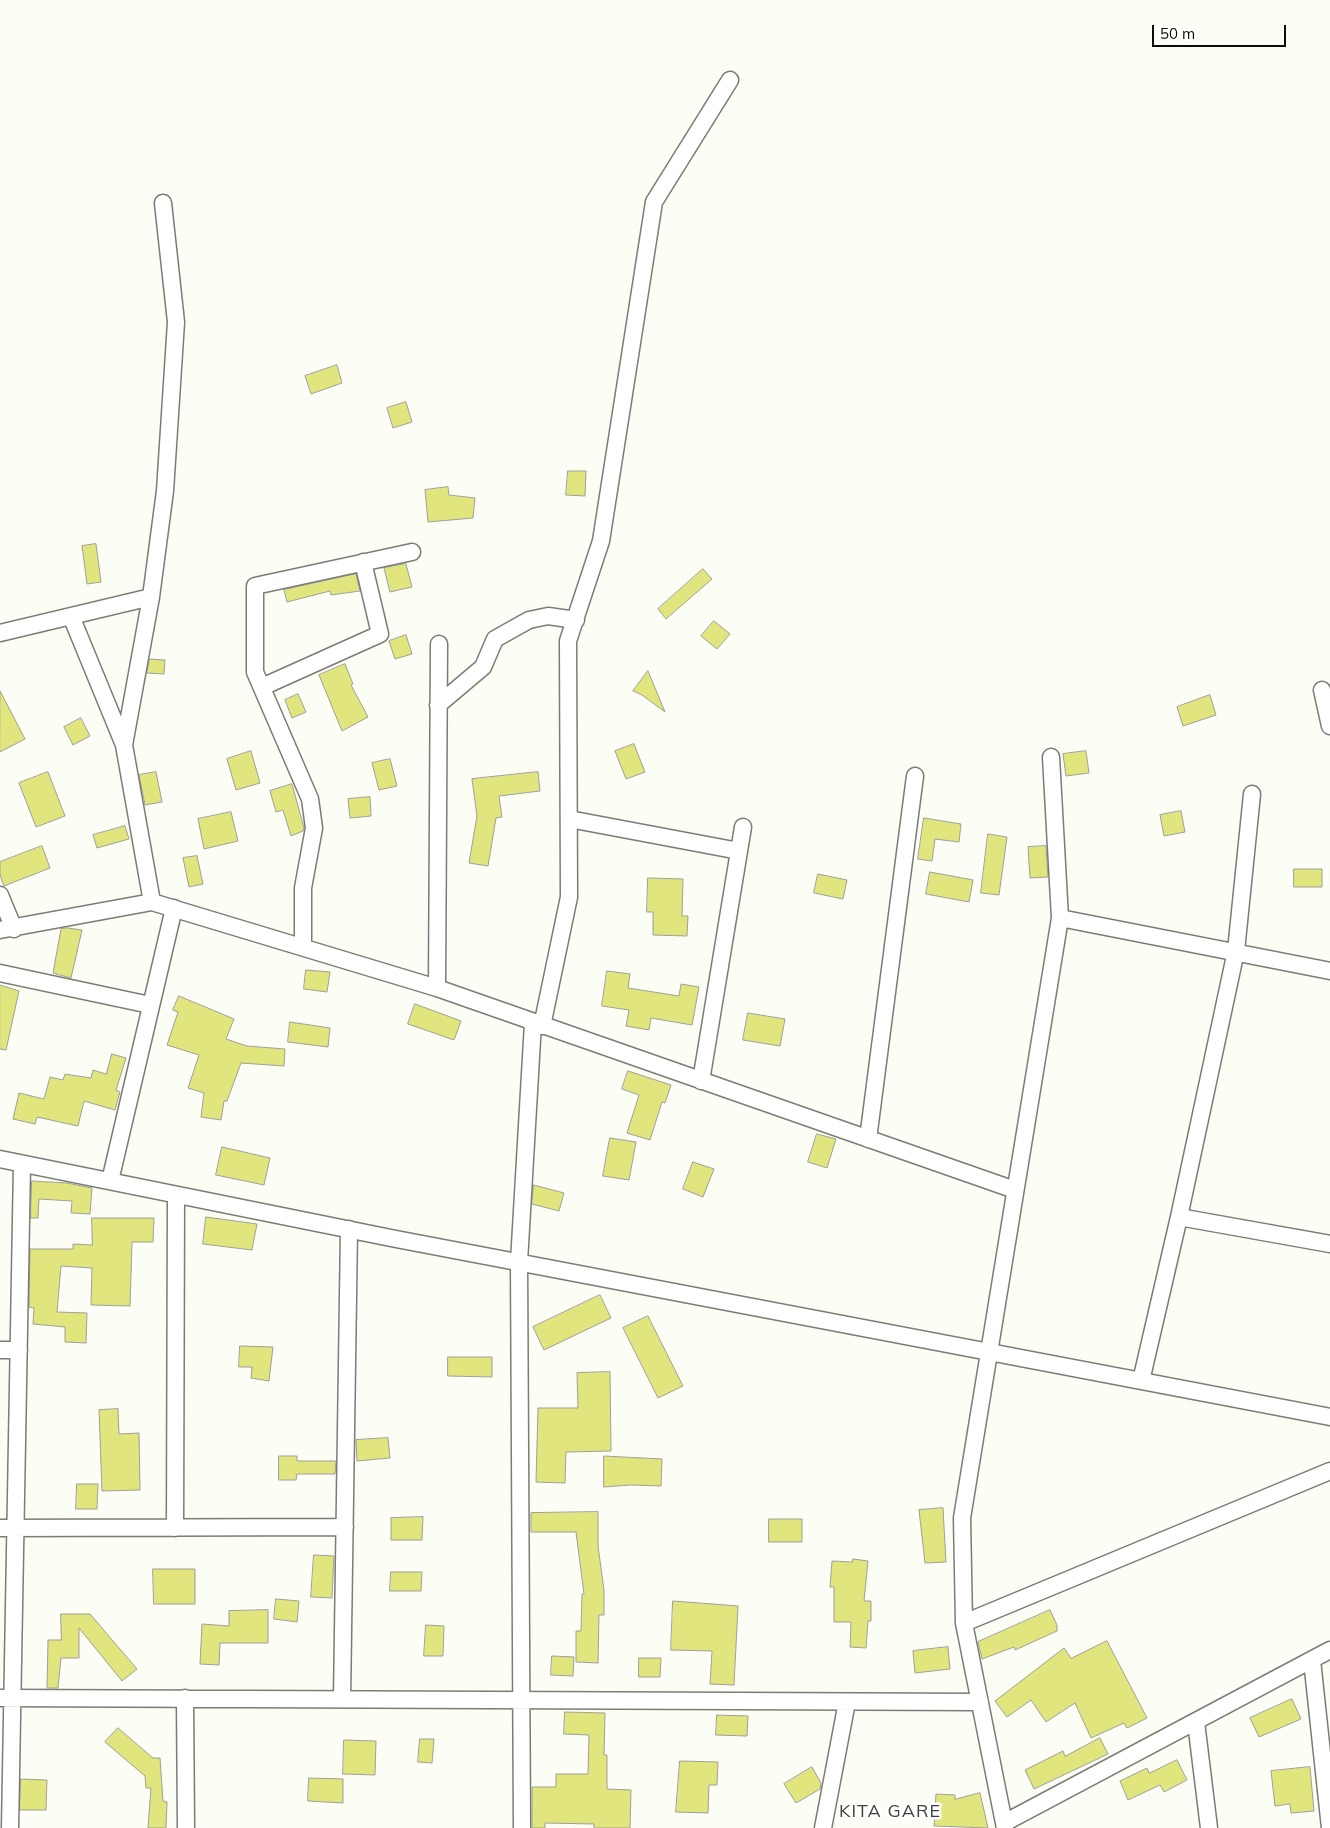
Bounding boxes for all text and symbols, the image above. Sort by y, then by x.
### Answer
scale bar [1155,15,1289,47]
text: 50 m [1160,24,1195,43]
district label: KITA GARE [838,1801,942,1823]

